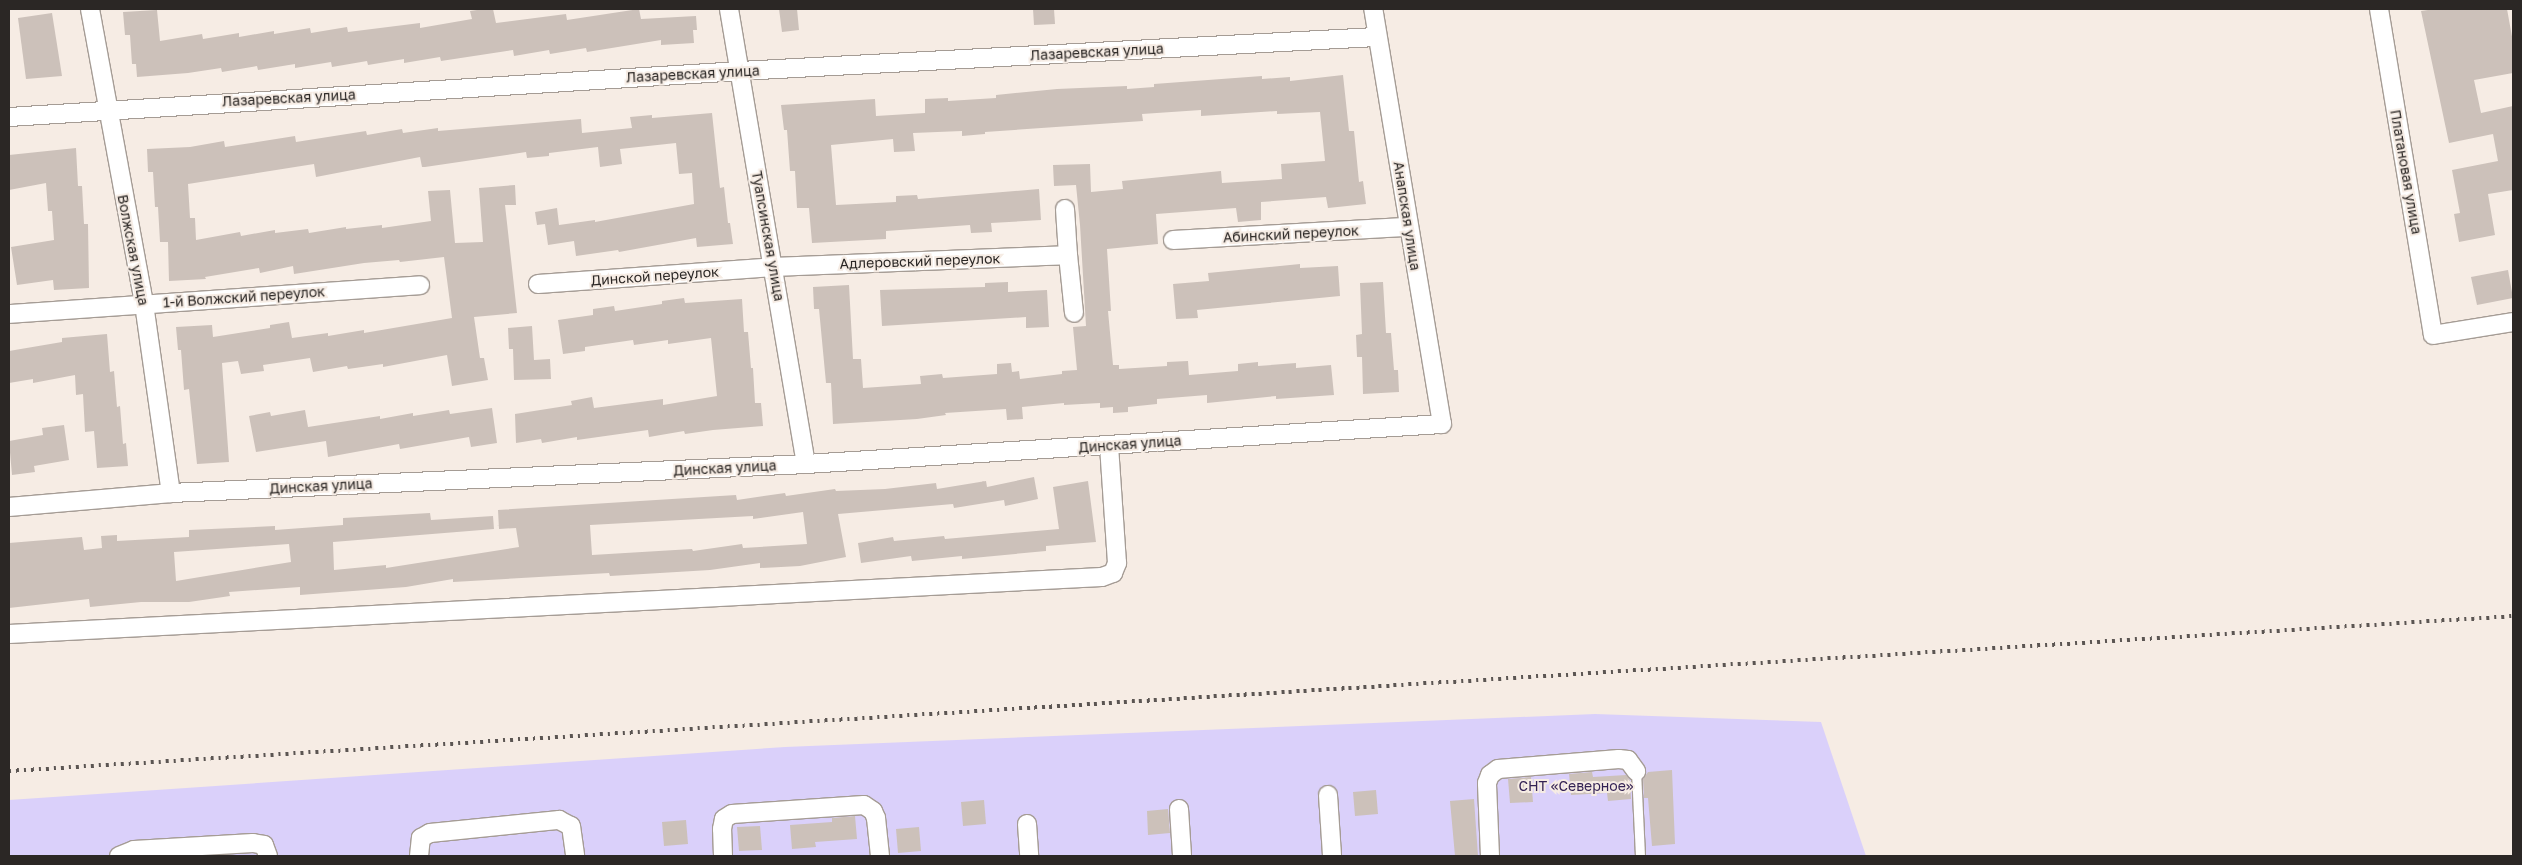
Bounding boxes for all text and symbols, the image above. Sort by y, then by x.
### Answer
street label: Лазаревская улица [1030,40,1164,64]
street label: Лазаревская улица [626,62,760,86]
street label: Лазаревская улица [222,86,356,110]
street label: Платановая улица [2387,108,2425,236]
street label: Анапская улица [1390,160,1424,272]
street label: Туапсинская улица [748,170,788,302]
street label: Волжская улица [114,193,152,307]
street label: Абинский переулок [1223,222,1359,246]
street label: Адлеровский переулок [839,250,1001,272]
street label: Динской переулок [590,263,720,289]
street label: 1-й Волжский переулок [162,283,326,311]
street label: Динская улица [1078,432,1182,456]
street label: Динская улица [673,457,777,479]
street label: Динская улица [269,475,373,497]
park label: СНТ «Северное» [1518,778,1634,794]

